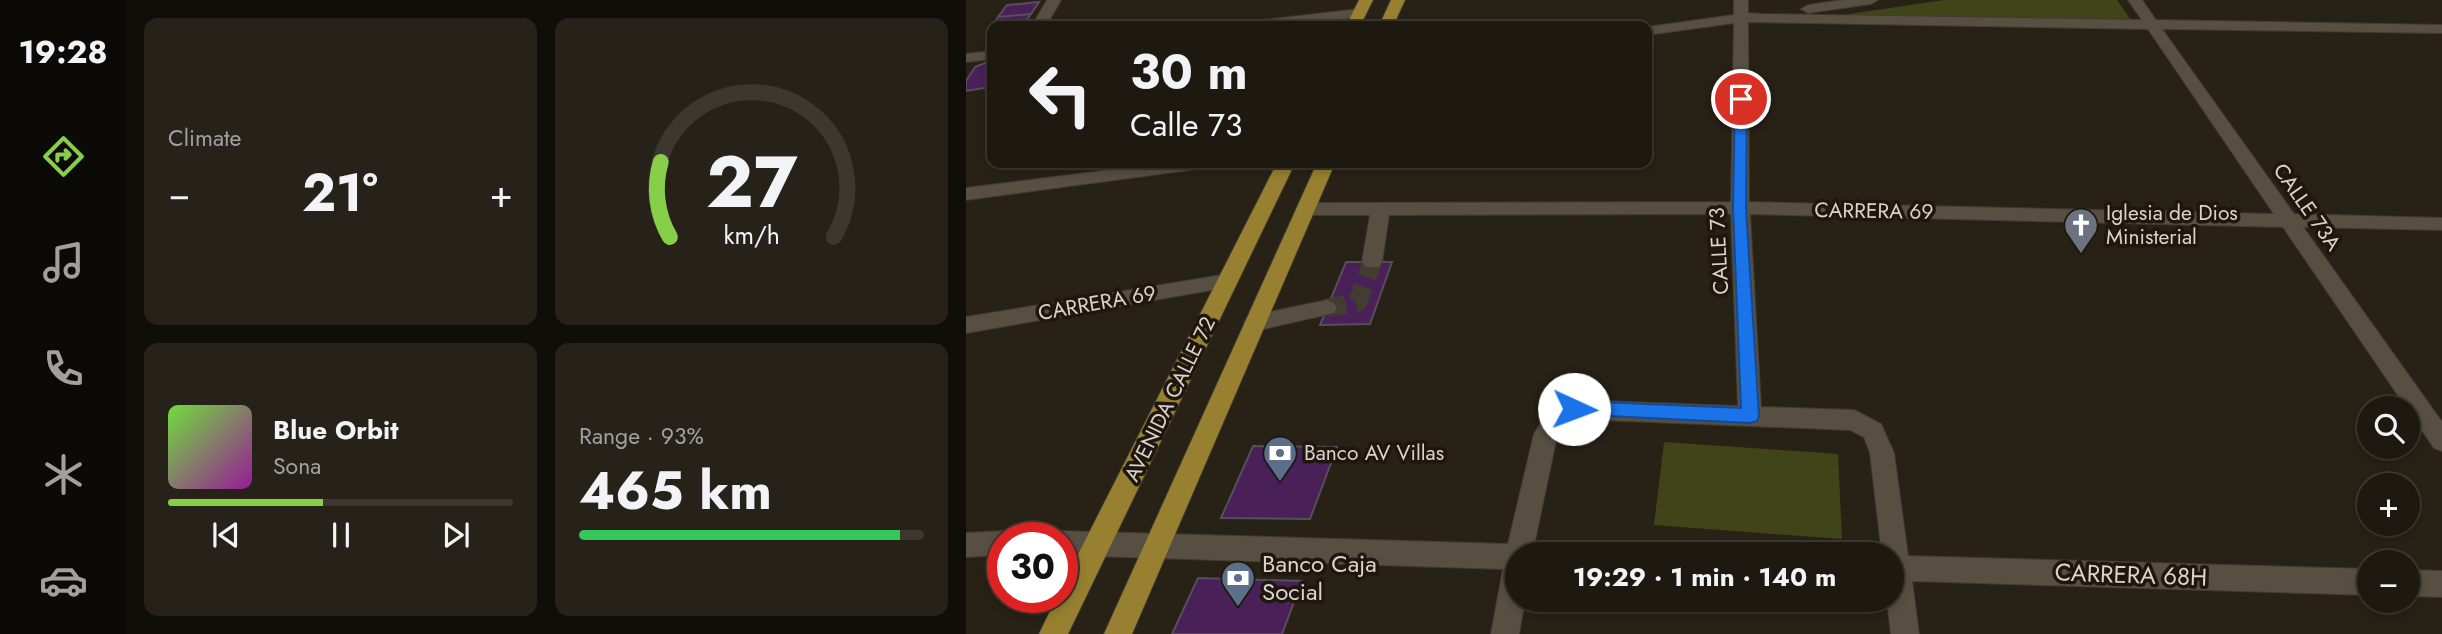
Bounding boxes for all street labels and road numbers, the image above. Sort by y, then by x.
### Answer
street label: CALLE 73A [2266,157,2348,257]
street label: CARRERA 69 [1814,195,1934,227]
street label: CALLE 73 [1702,207,1736,295]
street label: CARRERA 69 [1036,278,1158,328]
street label: AVENIDA CALLE 72 [1117,312,1223,486]
street label: CARRERA 68H [2054,554,2208,595]

